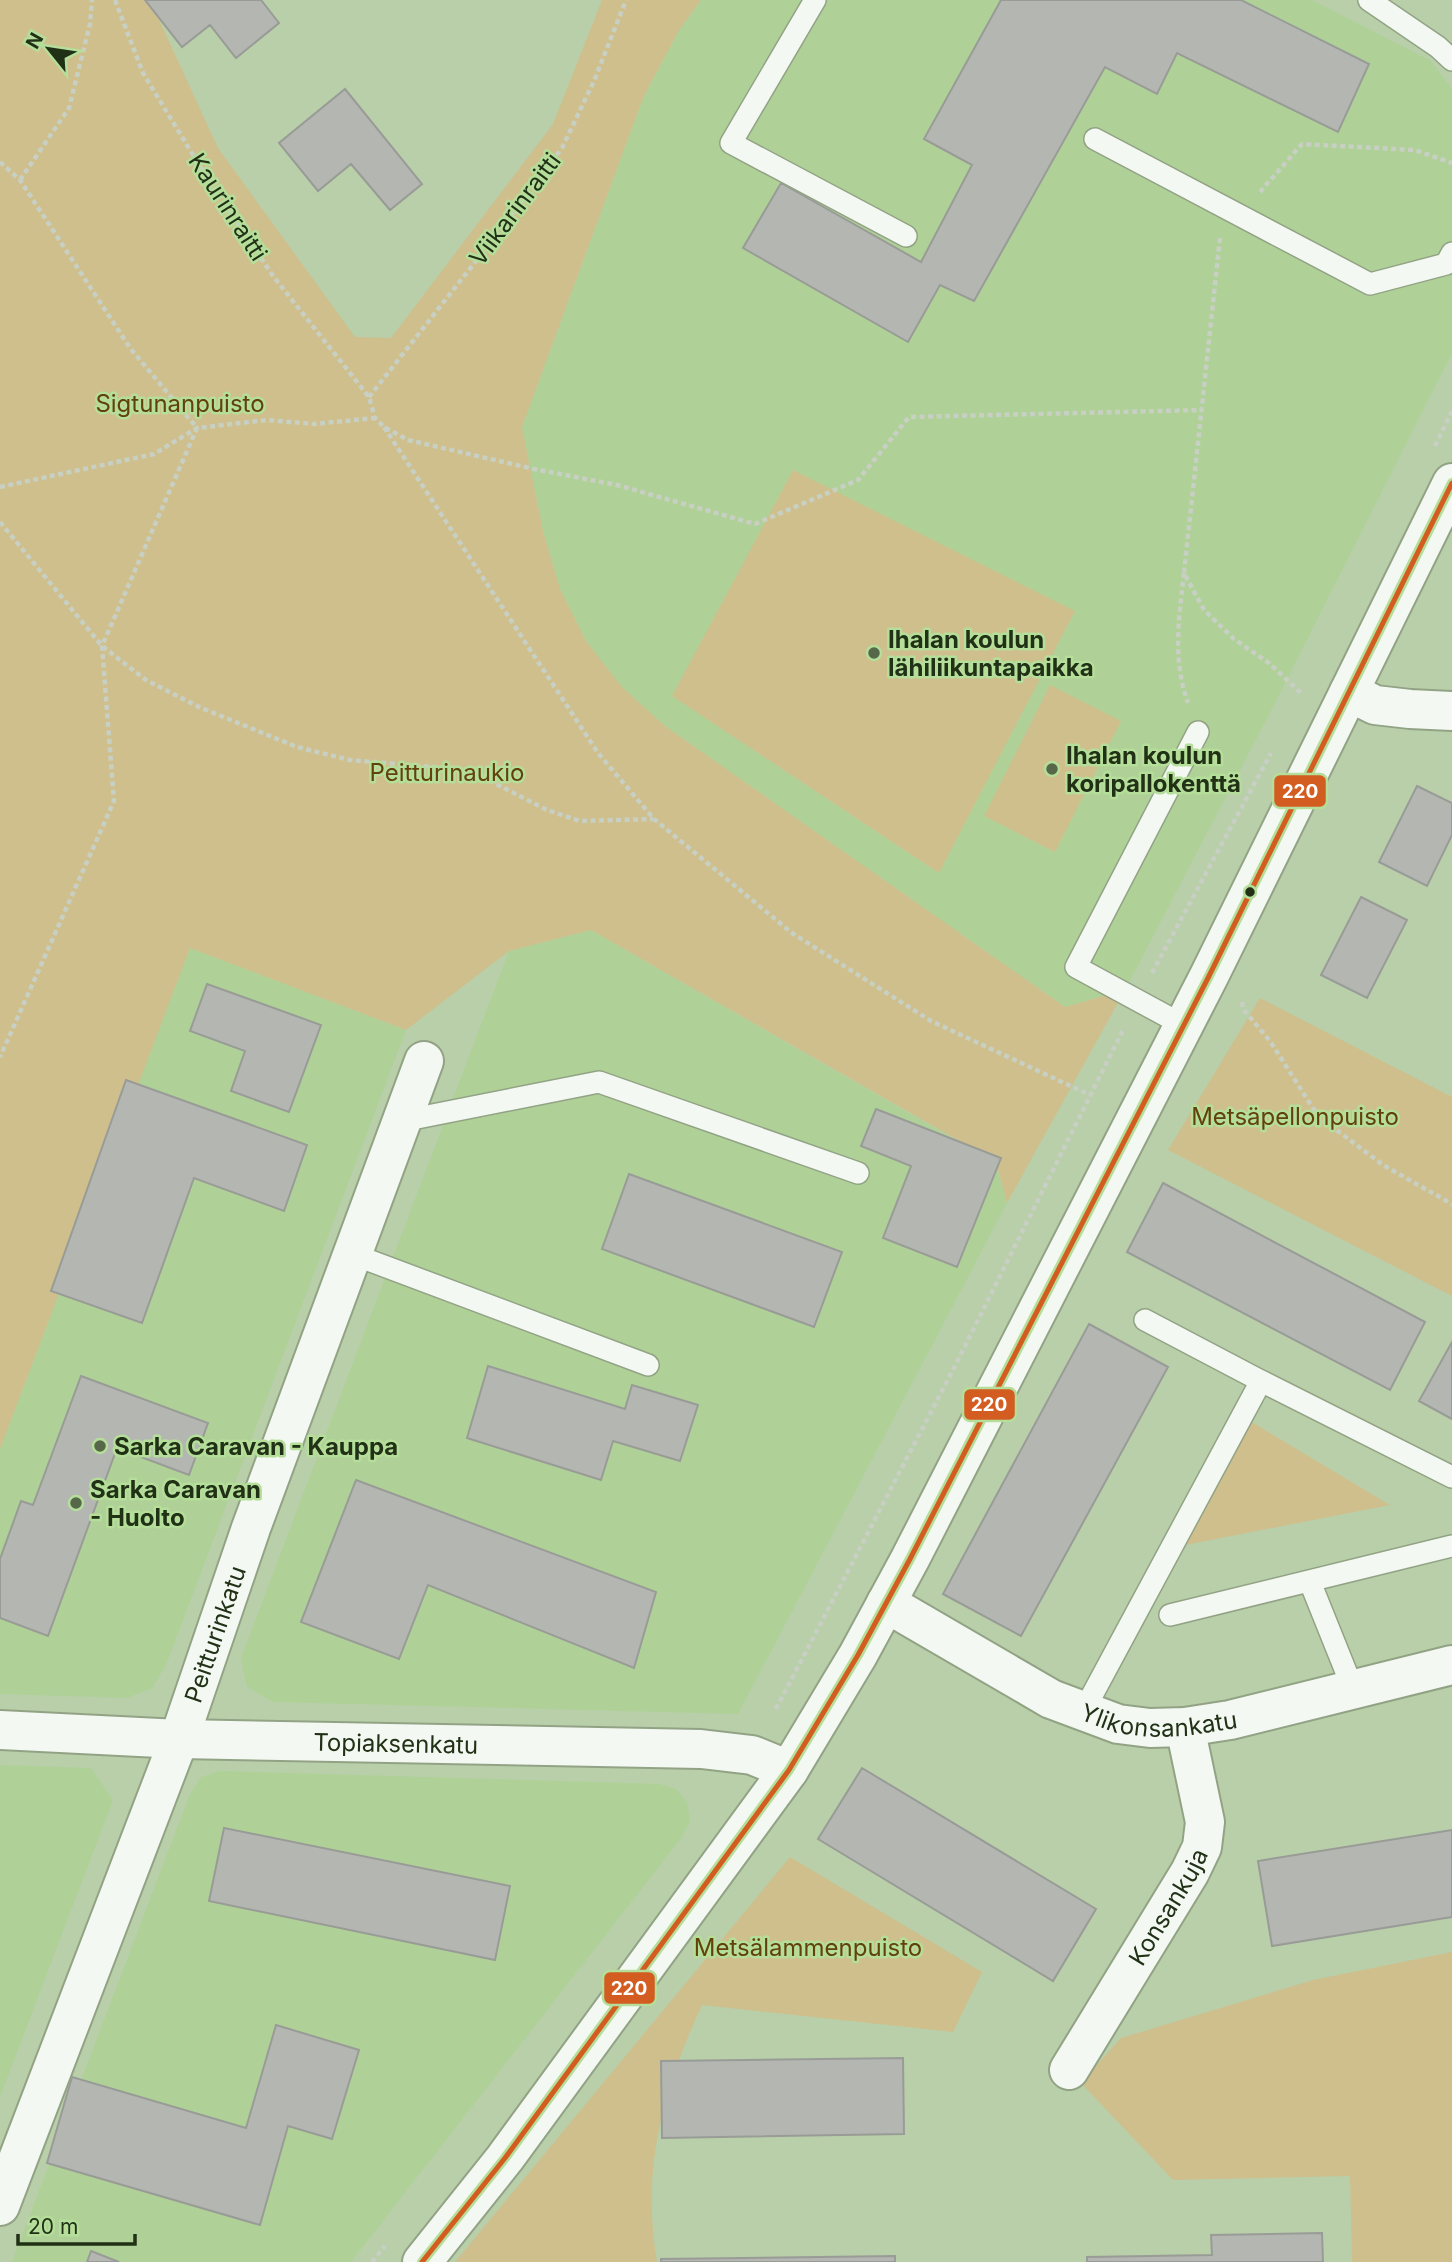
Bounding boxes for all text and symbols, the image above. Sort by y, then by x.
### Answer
north arrow [14,14,84,84]
text: N [21,29,48,53]
street label: Viikarinraitti [463,147,567,271]
street label: Kaurinraitti [182,148,274,266]
park label: Sigtunanpuisto [95,389,265,418]
place label: Ihalan koulun lähiliikuntapaikka [888,625,1094,682]
marker: Ihalan koulun lähiliikuntapaikka [866,645,882,661]
place label: Ihalan koulun koripallokenttä [1066,741,1241,798]
park label: Peitturinaukio [370,758,524,787]
marker: Ihalan koulun koripallokenttä [1044,761,1060,777]
line badge: 220 [1273,774,1327,808]
text: 220 [1282,780,1318,803]
unlabelled marker [1243,885,1257,899]
park label: Metsäpellonpuisto [1191,1102,1399,1131]
line badge: 220 [963,1388,1016,1421]
text: 220 [971,1393,1007,1416]
place label: Sarka Caravan - Kauppa [114,1432,398,1461]
marker: Sarka Caravan - Kauppa [92,1438,108,1454]
place label: Sarka Caravan - Huolto [90,1475,261,1532]
marker: Sarka Caravan - Huolto [68,1495,84,1511]
street label: Peitturinkatu [178,1562,252,1706]
street label: Ylikonsankatu [1077,1697,1239,1743]
street label: Topiaksenkatu [313,1727,478,1759]
street label: Konsankuja [1122,1844,1214,1970]
park label: Metsälammenpuisto [694,1933,922,1962]
line badge: 220 [603,1971,656,2005]
text: 220 [611,1977,647,2000]
scale bar [18,2202,135,2246]
text: 20 m [28,2214,78,2239]

